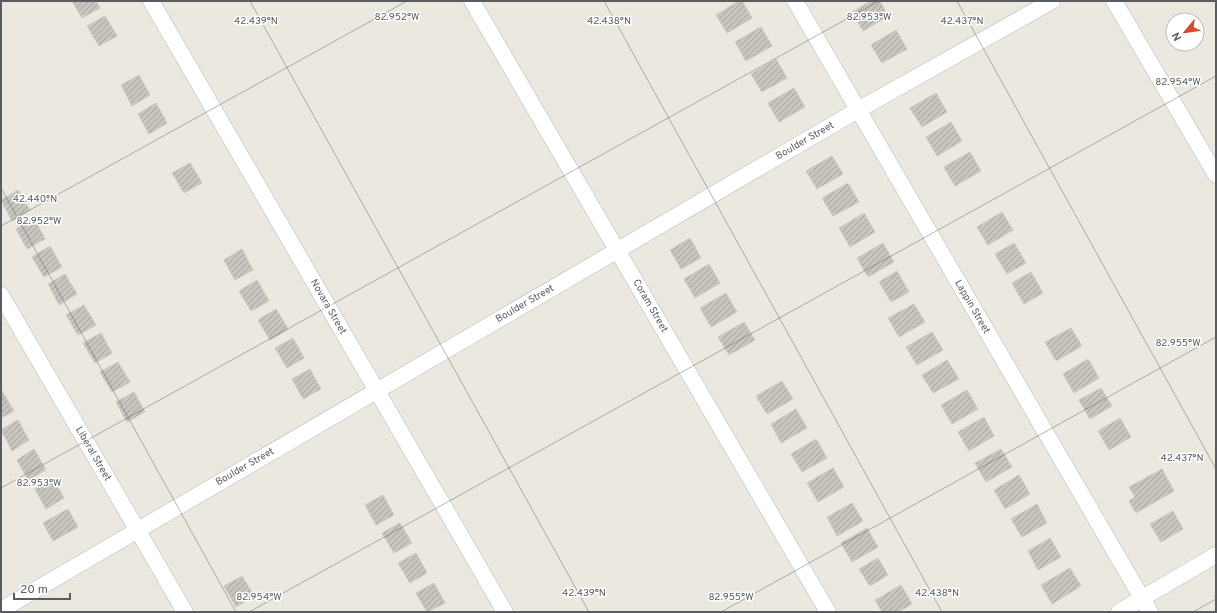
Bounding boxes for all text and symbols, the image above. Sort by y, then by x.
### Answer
text: 82.952°W [374,11,420,24]
text: 82.953°W [847,11,891,24]
north arrow [1165,12,1205,52]
text: 42.439°N [234,15,278,28]
text: 42.438°N [587,15,631,28]
text: 42.437°N [940,15,984,28]
text: N [1169,30,1185,43]
text: 82.954°W [1155,76,1201,89]
street label: Boulder Street [773,119,837,163]
text: 42.440°N [13,193,57,206]
text: 82.952°W [16,215,62,228]
street label: Novara Street [307,277,349,337]
street label: Coram Street [629,277,671,335]
street label: Lappin Street [951,278,993,337]
street label: Boulder Street [493,282,557,326]
text: 82.955°W [1155,337,1201,350]
street label: Liberal Street [72,424,114,484]
street label: Boulder Street [213,445,277,489]
text: 42.437°N [1160,452,1204,465]
text: 82.953°W [17,477,61,490]
scale bar [14,575,70,601]
text: 20 m [20,582,48,598]
text: 42.439°N [562,587,606,600]
text: 42.438°N [915,587,959,600]
text: 82.954°W [236,591,282,604]
text: 82.955°W [708,591,754,604]

